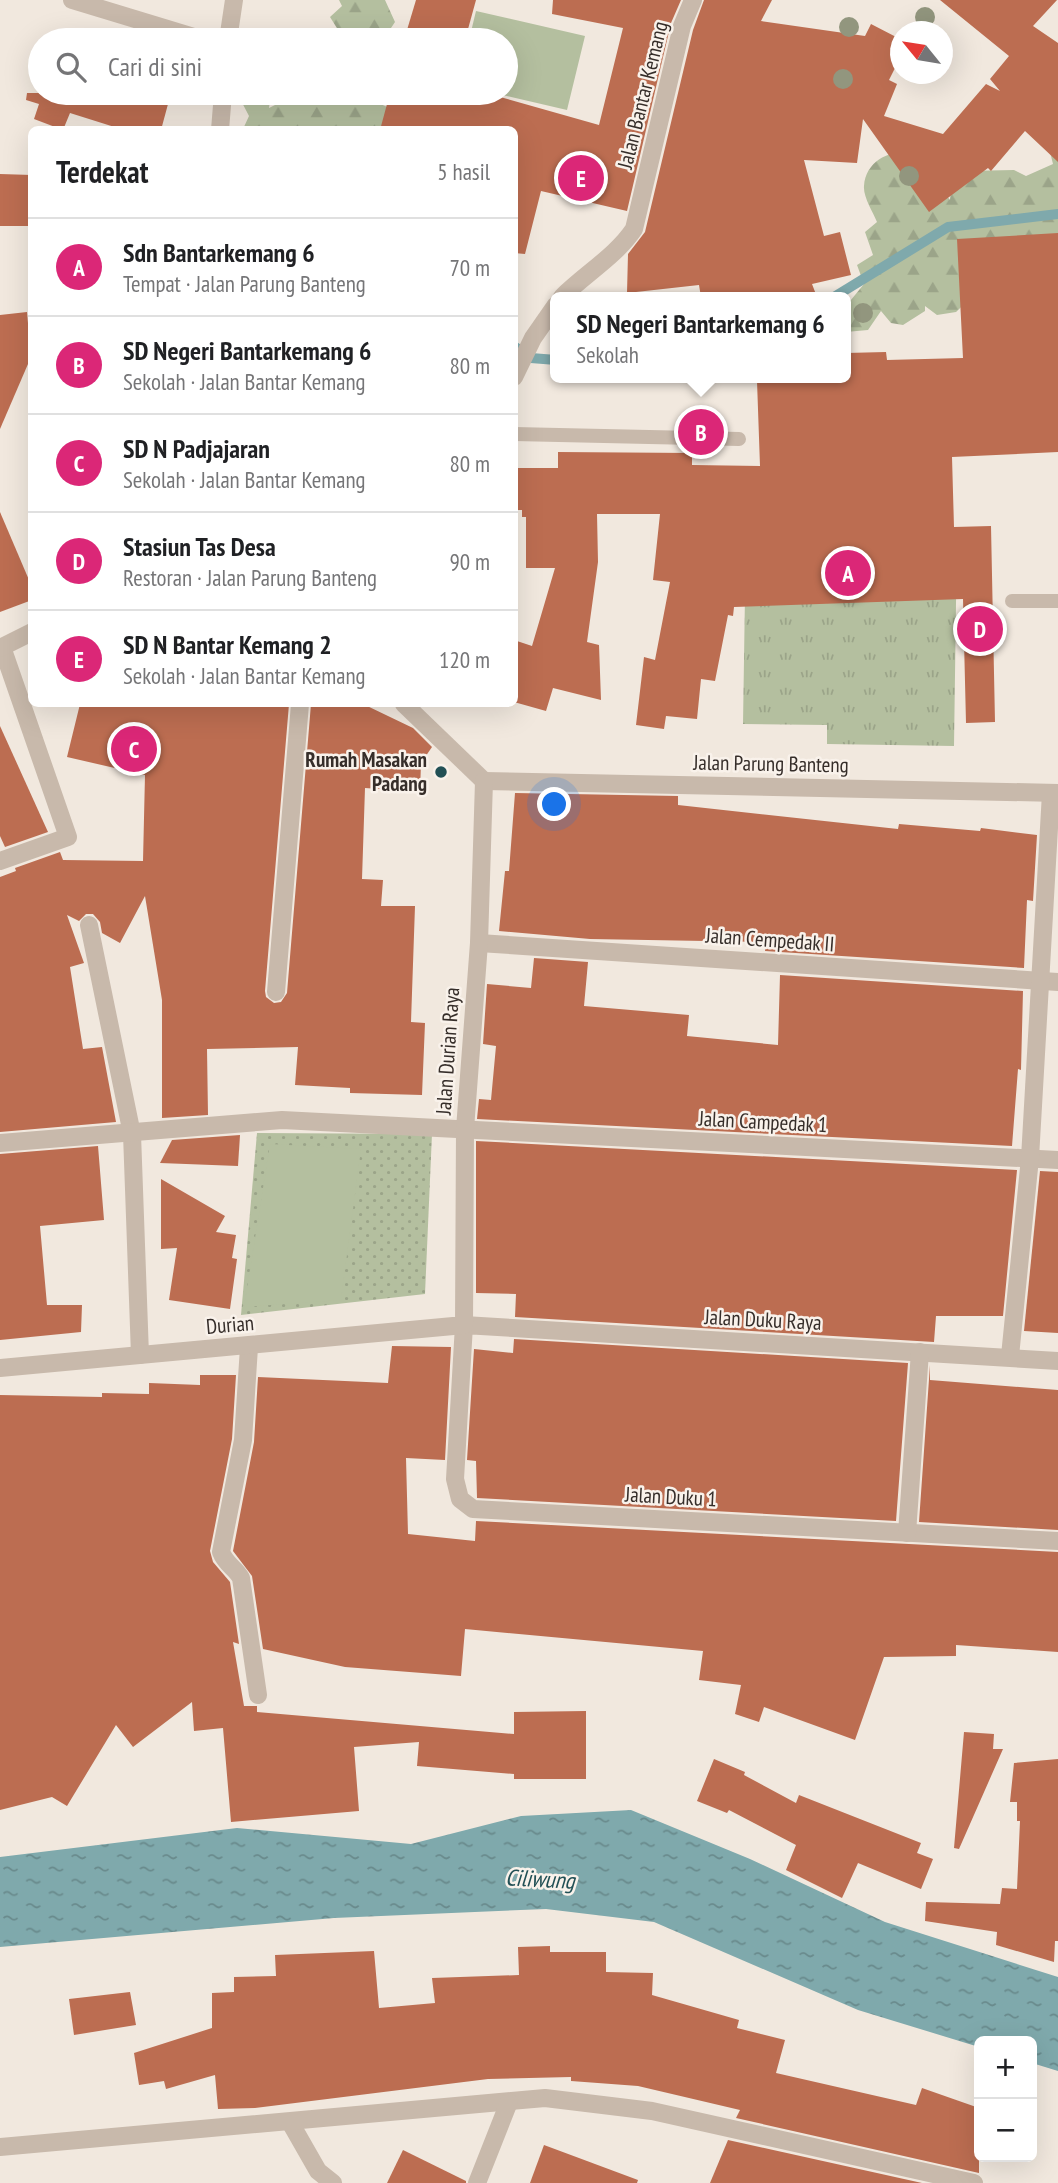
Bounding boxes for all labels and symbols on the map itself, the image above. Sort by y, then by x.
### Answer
street label: Jalan Bantar Kemang [611,18,674,172]
north arrow [890,21,953,84]
pin: E [558,152,604,204]
pin: B [678,406,724,458]
pin: A [825,547,871,599]
pin: D [957,603,1003,655]
pin: C [111,723,157,775]
place label: Rumah Masakan Padang [305,746,427,797]
street label: Jalan Parung Banteng [692,749,849,778]
marker: Rumah Masakan Padang [433,764,449,780]
your location [537,787,571,821]
street label: Jalan Cempedak II [704,921,835,957]
street label: Jalan Durian Raya [430,986,465,1117]
street label: Jalan Campedak 1 [697,1105,828,1138]
street label: Jalan Duku Raya [703,1303,822,1336]
street label: Durian [205,1309,255,1340]
street label: Jalan Duku 1 [624,1481,718,1512]
water label: Ciliwung [505,1862,578,1895]

